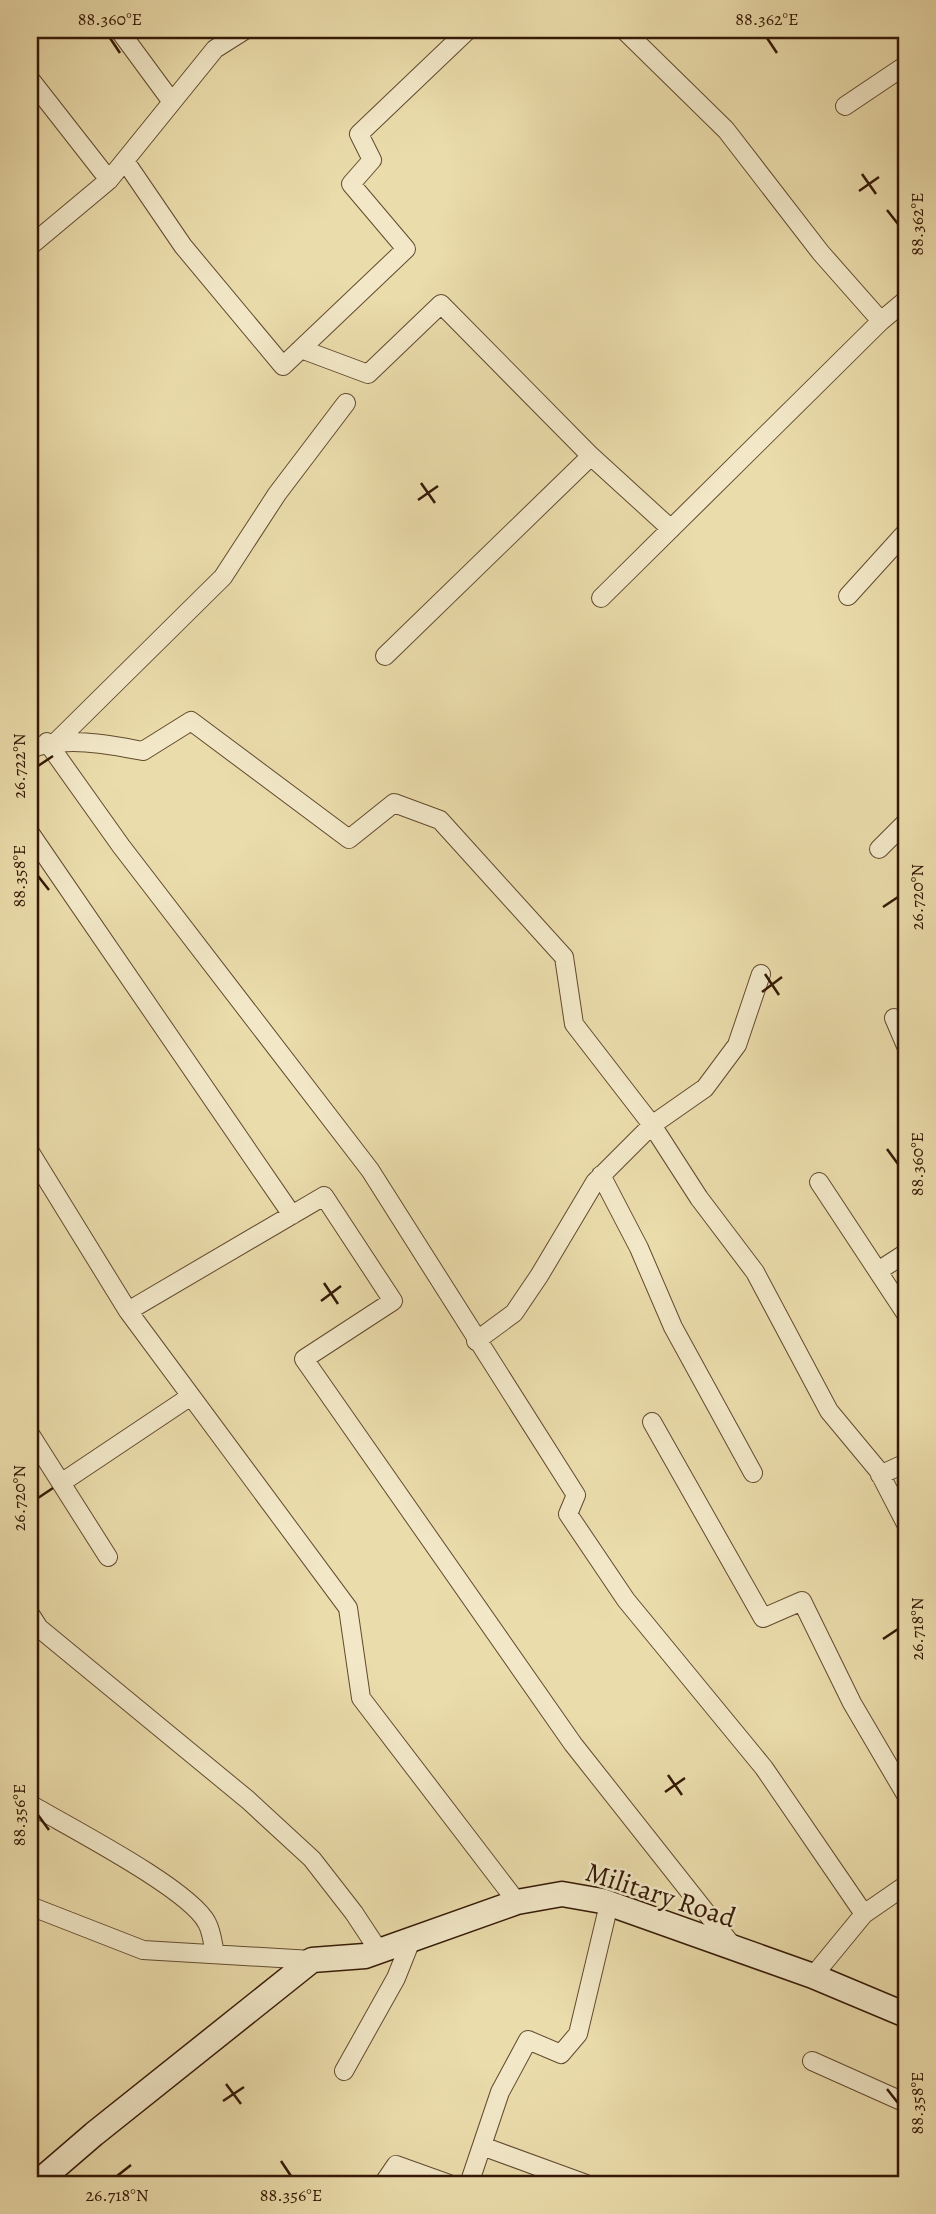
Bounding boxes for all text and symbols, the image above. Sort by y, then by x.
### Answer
text: 88.360°E [78,7,142,31]
text: 88.362°E [735,7,799,31]
text: 88.362°E [905,192,929,256]
text: 26.722°N [7,733,31,799]
text: 88.358°E [7,845,31,907]
text: 26.720°N [905,864,929,930]
text: 88.360°E [905,1132,929,1196]
text: 26.720°N [7,1465,31,1531]
text: 26.718°N [905,1597,929,1661]
text: 88.356°E [7,1784,31,1846]
street label: Military Road [581,1853,742,1937]
text: 88.358°E [905,2072,929,2134]
text: 26.718°N [85,2183,149,2207]
text: 88.356°E [260,2183,322,2207]

